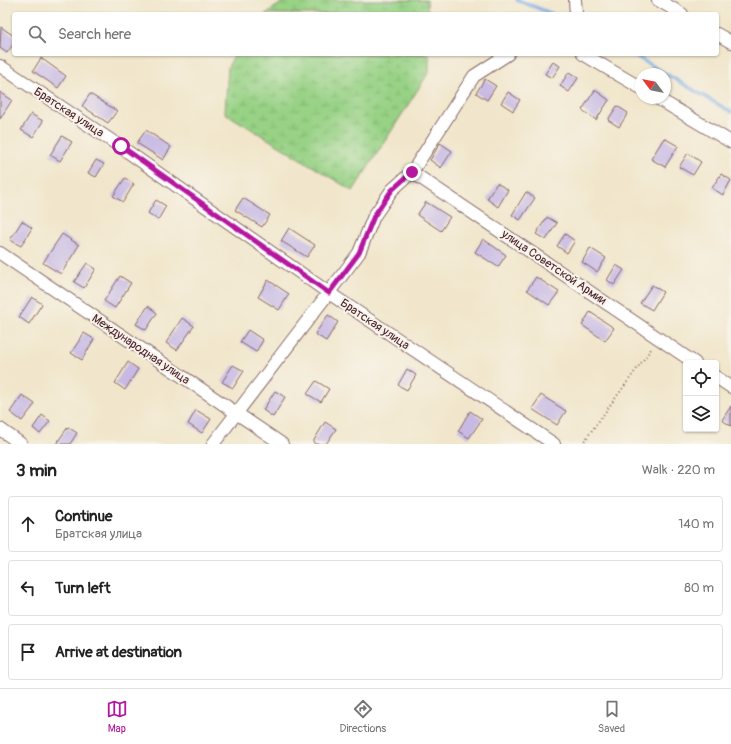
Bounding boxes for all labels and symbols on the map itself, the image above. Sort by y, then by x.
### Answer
north arrow [635,68,671,104]
street label: Братская улица [31,84,107,141]
route start [112,137,130,155]
route end [403,163,421,181]
street label: улица Советской Армии [498,226,610,308]
street label: Братская улица [337,296,413,353]
street label: Международная улица [89,311,193,388]

